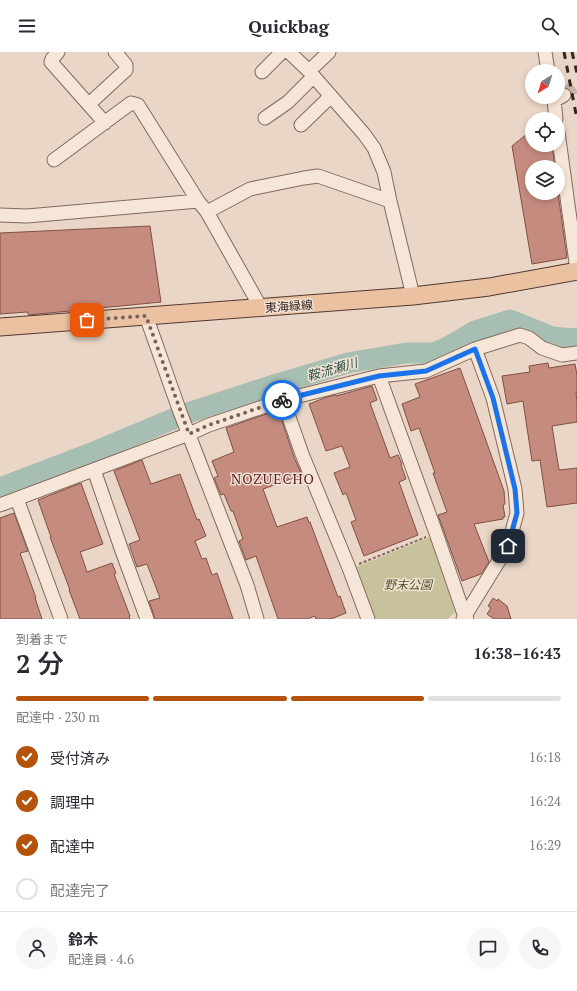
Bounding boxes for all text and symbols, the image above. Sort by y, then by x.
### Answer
text: Quickbag [248,14,329,38]
icon: menu [16,15,38,37]
icon: search [539,15,561,37]
north arrow [525,64,565,104]
map controls [525,64,565,200]
button: locate [525,112,565,152]
button: layers [525,160,565,200]
street label: 東海緑線 [265,297,313,315]
pin [70,303,104,337]
icon: bag [76,309,98,331]
water label: 鞍流瀬川 [305,353,361,385]
courier [262,380,302,420]
icon: bike [271,389,293,411]
district label: NOZUECHO [231,469,315,488]
pin [491,529,525,563]
icon: home [497,535,519,557]
park label: 野末公園 [384,577,434,592]
text: 到着まで [16,630,68,648]
text: 16:38–16:43 [474,643,561,663]
text: 2 分 [16,646,64,680]
text: 配達中 · 230 m [16,708,100,726]
icon: check [16,746,38,768]
text: 受付済み [50,748,110,768]
text: 16:18 [529,748,561,766]
icon: check [16,790,38,812]
text: 調理中 [50,792,95,812]
text: 16:24 [529,792,561,810]
icon: check [16,834,38,856]
text: 配達中 [50,836,95,856]
text: 16:29 [529,836,561,854]
text: 配達完了 [50,880,110,900]
button: person [16,927,58,969]
button: chat [467,927,509,969]
button: phone [519,927,561,969]
text: 鈴木 [68,929,98,949]
text: 配達員 · 4.6 [68,950,134,968]

